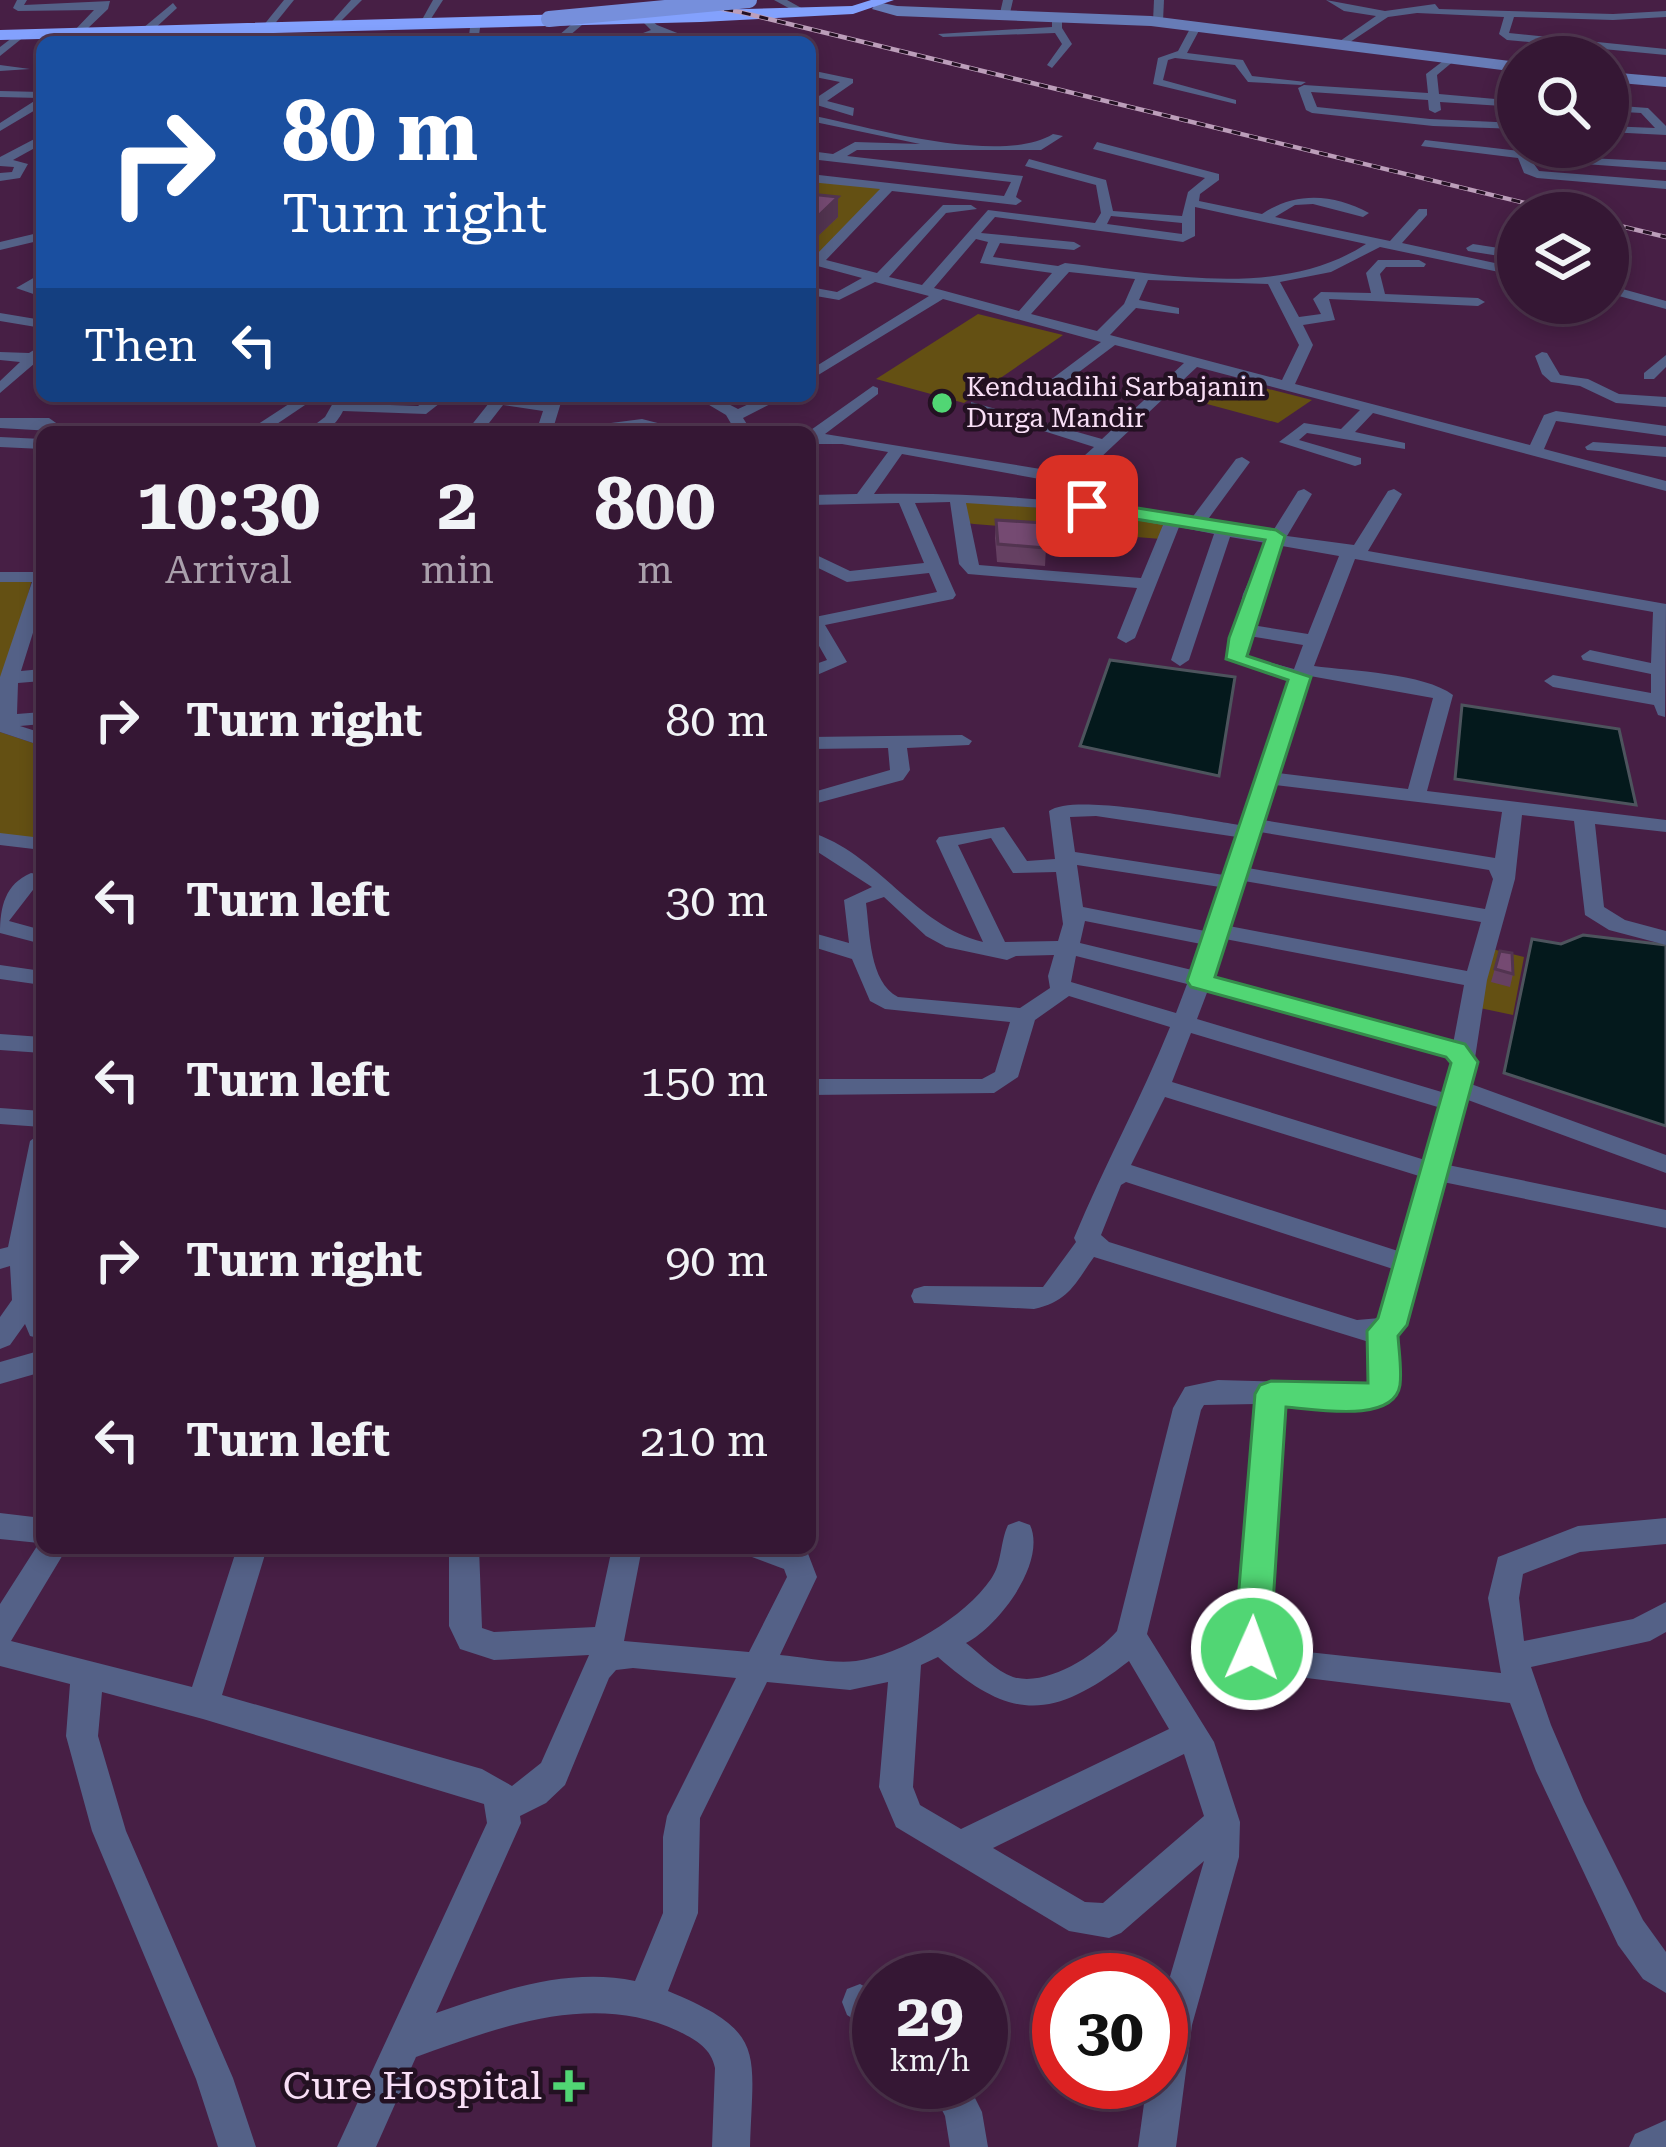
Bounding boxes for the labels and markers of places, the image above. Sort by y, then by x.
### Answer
place label: Kenduadihi Sarbajanin Durga Mandir [966,371,1265,434]
marker: Kenduadihi Sarbajanin Durga Mandir [929,390,955,416]
pin [1036,455,1138,557]
place label: Cure Hospital [283,2063,542,2109]
marker: Cure Hospital [553,2070,585,2102]

